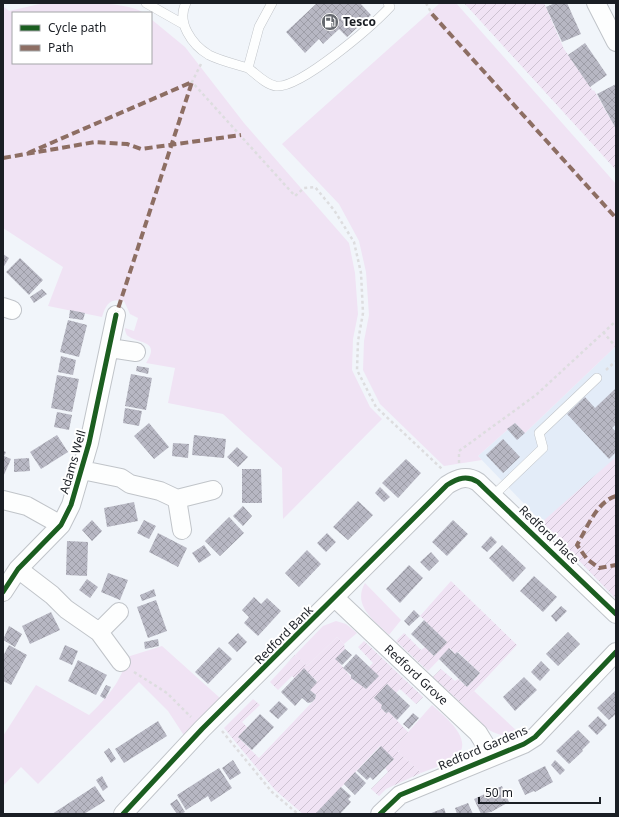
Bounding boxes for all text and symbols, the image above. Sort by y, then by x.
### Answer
legend [12,12,152,64]
fuel station icon: Tesco [320,12,340,32]
place label: Tesco [343,13,376,30]
text: Cycle path [48,19,106,36]
text: Path [48,39,74,56]
street label: Adams Well [55,428,90,496]
street label: Redford Place [515,501,583,568]
street label: Redford Bank [251,601,317,668]
street label: Redford Grove [381,641,452,709]
street label: Redford Gardens [435,721,530,774]
scale bar [479,779,600,805]
text: 50 m [485,784,513,801]

